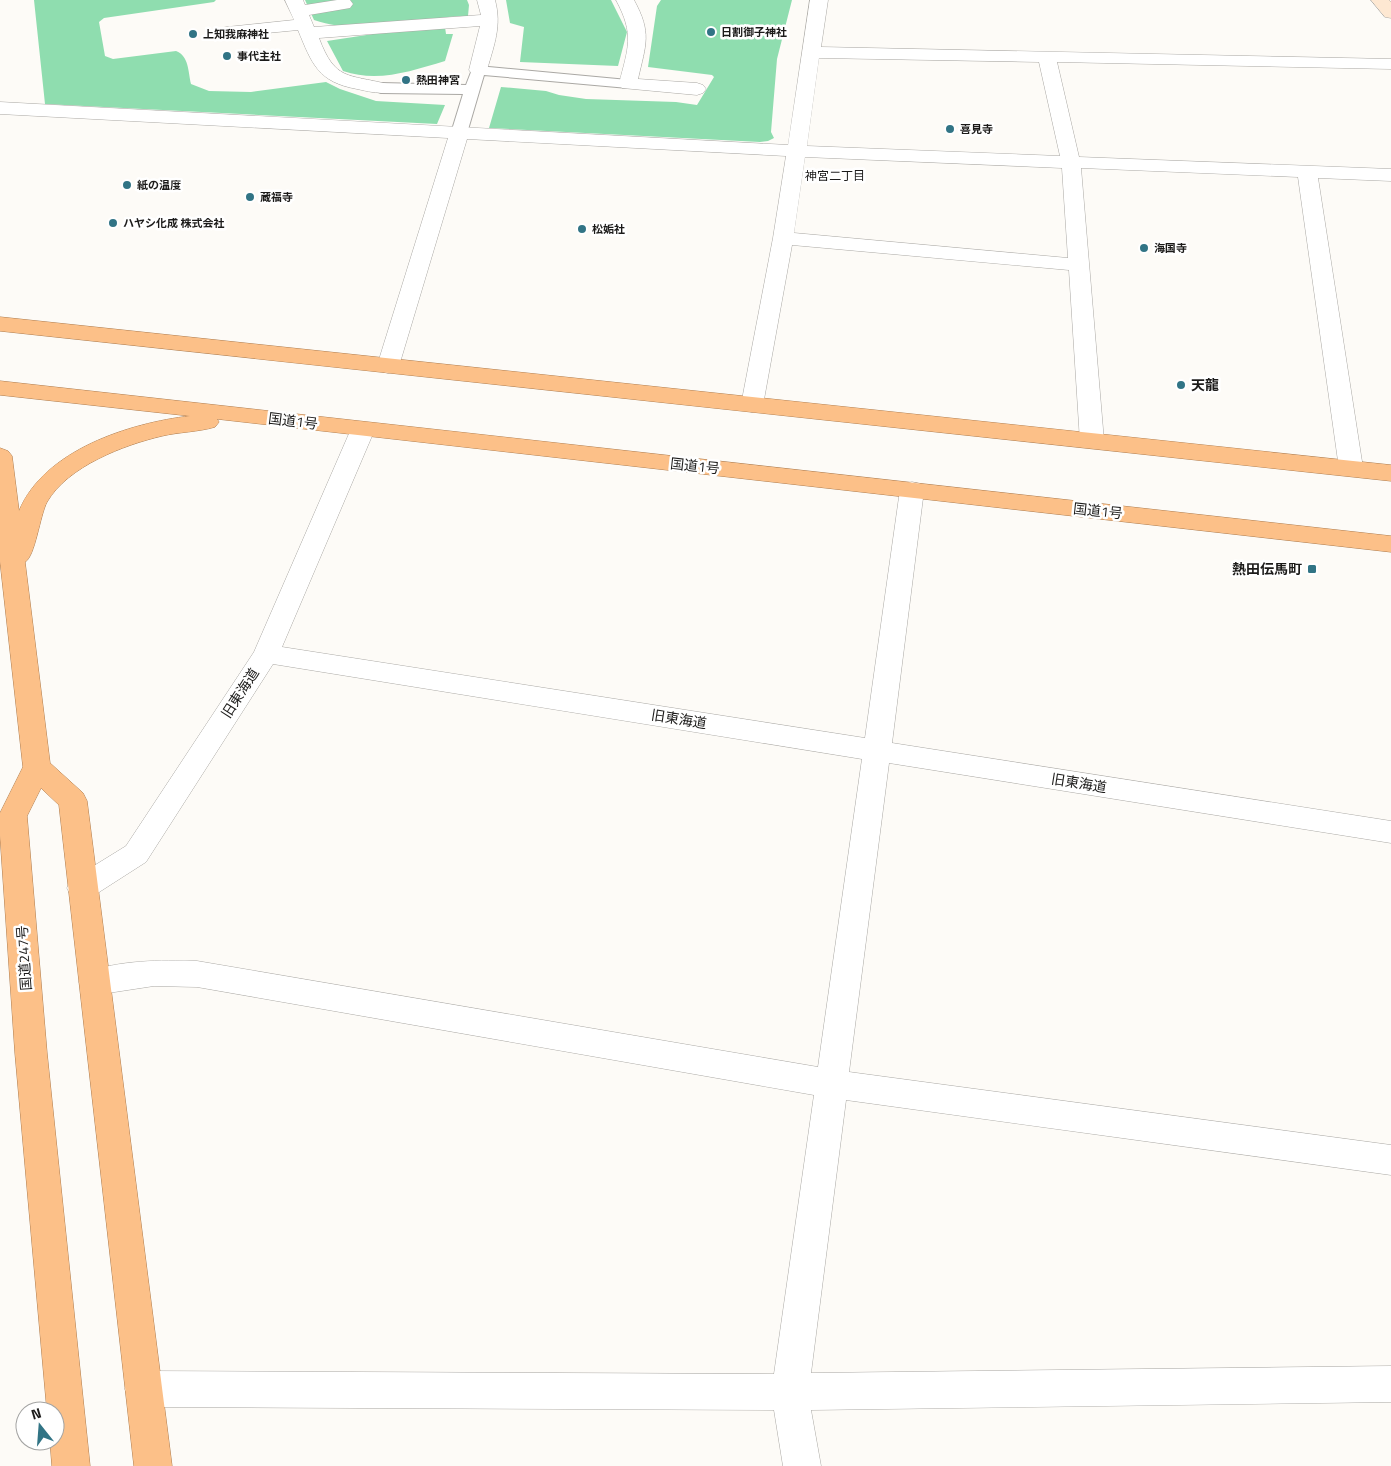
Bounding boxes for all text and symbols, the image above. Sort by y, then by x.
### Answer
place label: 日割御子神社 [721,24,787,40]
place label: 上知我麻神社 [203,26,269,42]
marker: 日割御子神社 [705,26,717,38]
marker: 上知我麻神社 [187,28,199,40]
place label: 事代主社 [237,48,281,64]
marker: 事代主社 [221,50,233,62]
place label: 熱田神宮 [416,72,460,88]
marker: 熱田神宮 [400,74,412,86]
place label: 喜見寺 [960,121,993,137]
marker: 喜見寺 [944,123,956,135]
district label: 神宮二丁目 [805,166,865,185]
place label: 紙の温度 [137,177,181,193]
marker: 紙の温度 [121,179,133,191]
place label: 蔵福寺 [260,189,293,205]
marker: 蔵福寺 [244,191,256,203]
place label: ハヤシ化成 株式会社 [123,215,224,231]
marker: ハヤシ化成 株式会社 [107,217,119,229]
place label: 松姤社 [592,221,625,237]
marker: 松姤社 [576,223,588,235]
place label: 海国寺 [1154,240,1187,256]
marker: 海国寺 [1138,242,1150,254]
place label: 天龍 [1191,374,1219,395]
marker: 天龍 [1175,379,1187,391]
street label: 国道1号 [267,407,319,434]
street label: 国道1号 [669,452,721,479]
street label: 国道1号 [1072,497,1124,524]
place label: 熱田伝馬町 [1232,558,1302,579]
marker: 熱田伝馬町 [1306,563,1318,575]
street label: 旧東海道 [216,664,264,722]
street label: 旧東海道 [650,704,708,733]
street label: 旧東海道 [1050,768,1108,797]
street label: 国道247号 [11,925,36,991]
north arrow [15,1401,65,1451]
text: N [28,1402,44,1425]

